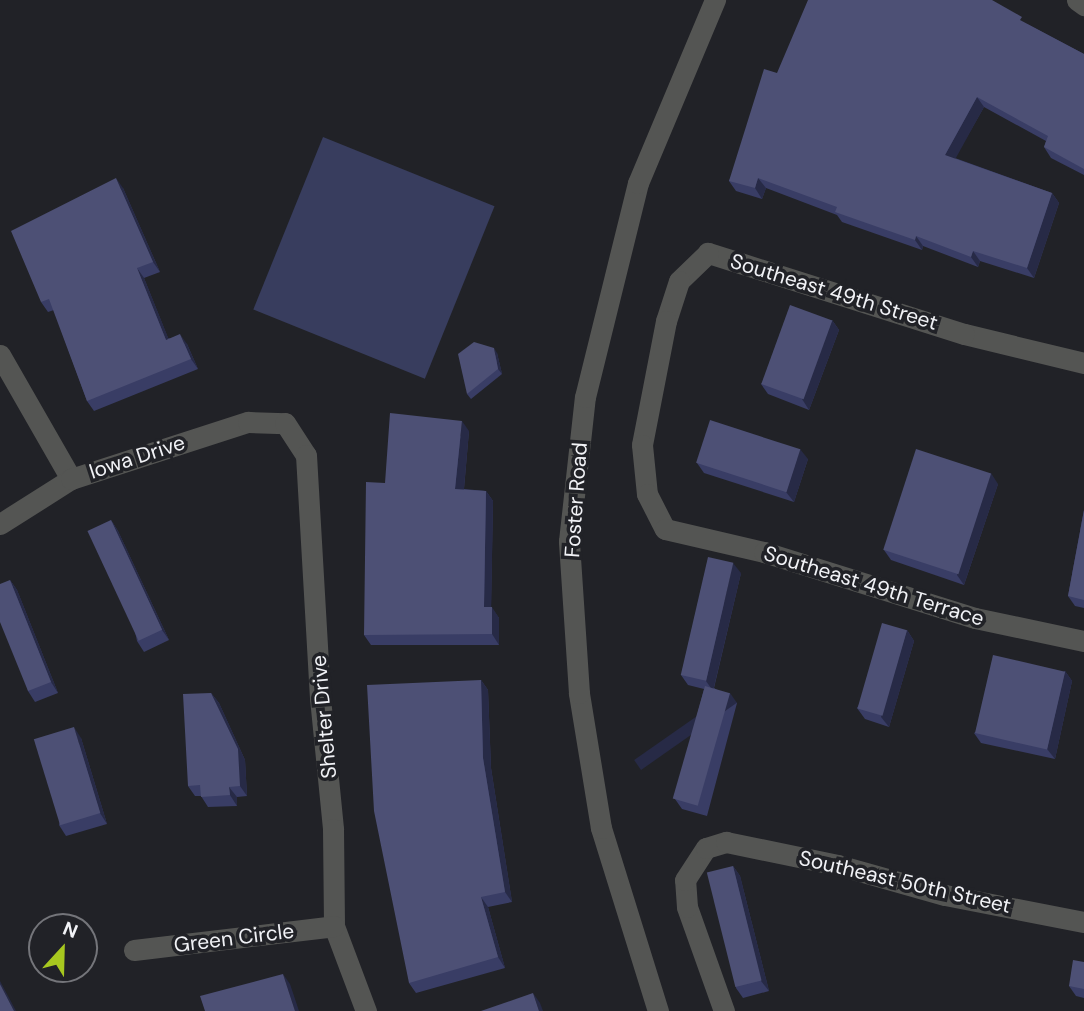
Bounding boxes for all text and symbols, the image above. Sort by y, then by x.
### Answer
street label: Southeast 49th Street [727,248,941,336]
street label: Iowa Drive [86,430,188,484]
street label: Foster Road [559,442,593,558]
street label: Southeast 49th Terrace [761,541,987,631]
street label: Shelter Drive [306,654,342,780]
street label: Southeast 50th Street [797,845,1013,919]
north arrow [28,913,98,983]
text: N [59,916,81,944]
street label: Green Circle [172,918,296,958]

